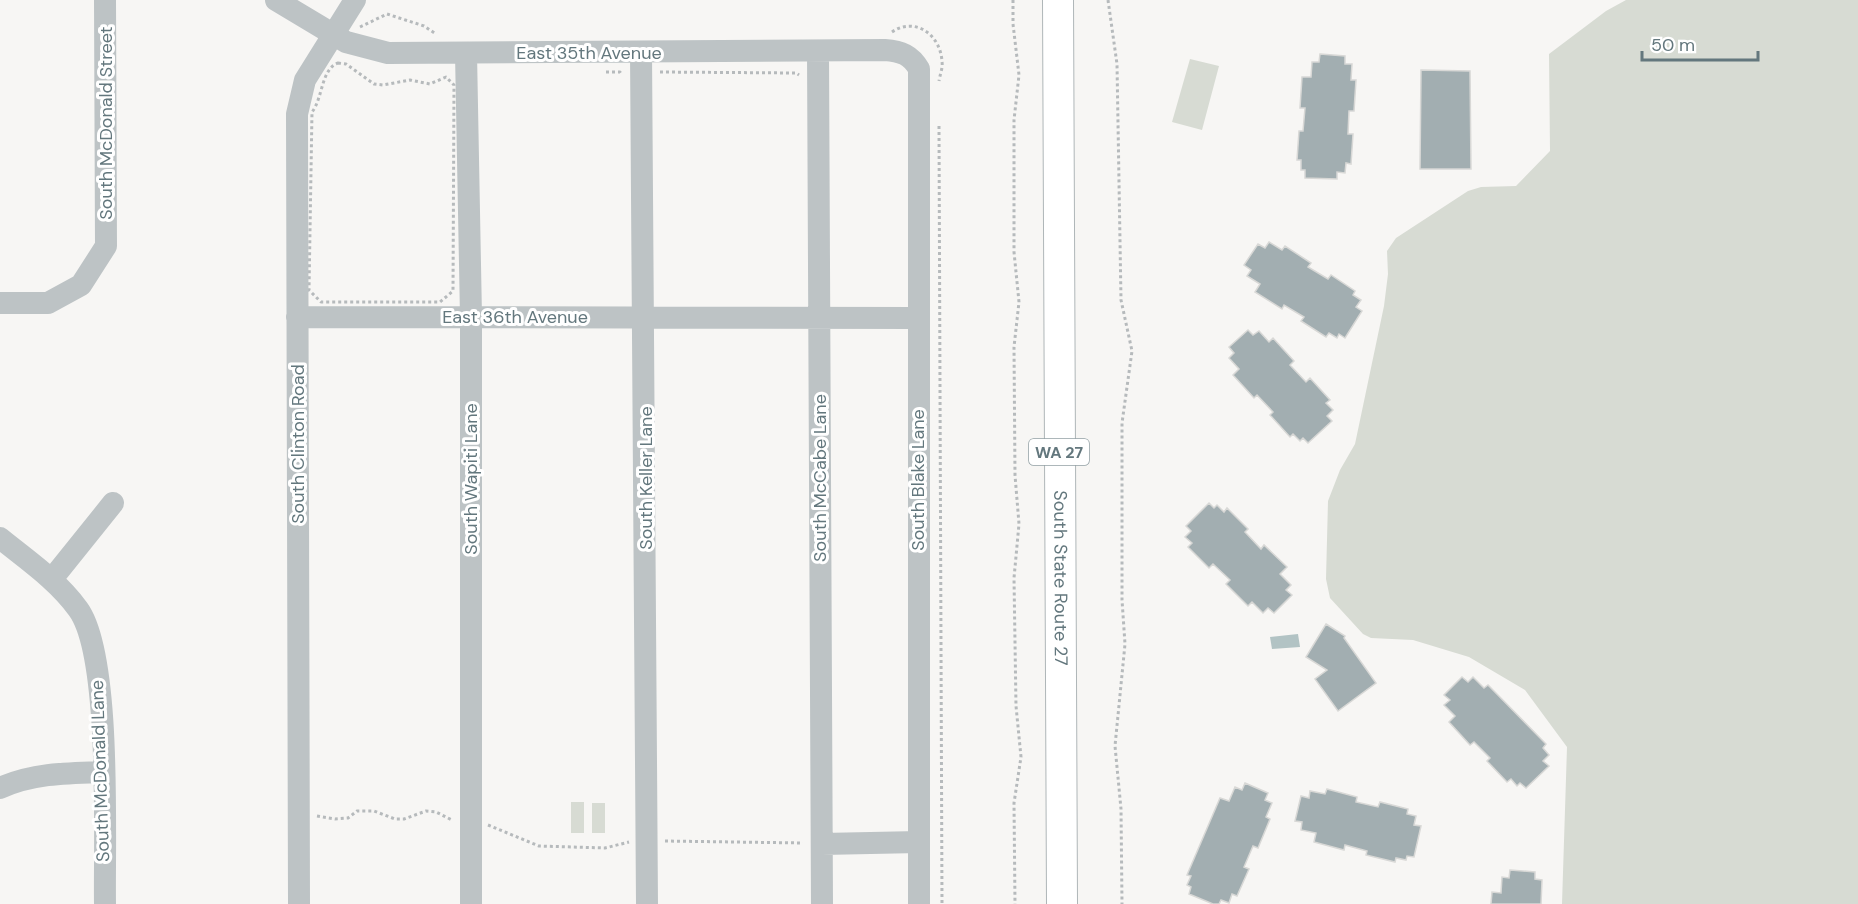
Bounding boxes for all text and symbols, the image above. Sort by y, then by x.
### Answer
scale bar [1642,24,1758,62]
street label: South McDonald Street [94,26,118,220]
text: 50 m [1651,33,1695,57]
street label: East 35th Avenue [516,41,662,65]
street label: East 36th Avenue [442,305,588,329]
street label: South Clinton Road [286,364,310,524]
street label: South McCabe Lane [808,394,832,562]
street label: South Wapiti Lane [459,403,483,555]
street label: South Keller Lane [634,406,658,550]
street label: South Blake Lane [906,409,930,551]
road number: WA 27 [1029,439,1089,465]
street label: South State Route 27 [1048,490,1073,666]
street label: South McDonald Lane [85,680,115,862]

